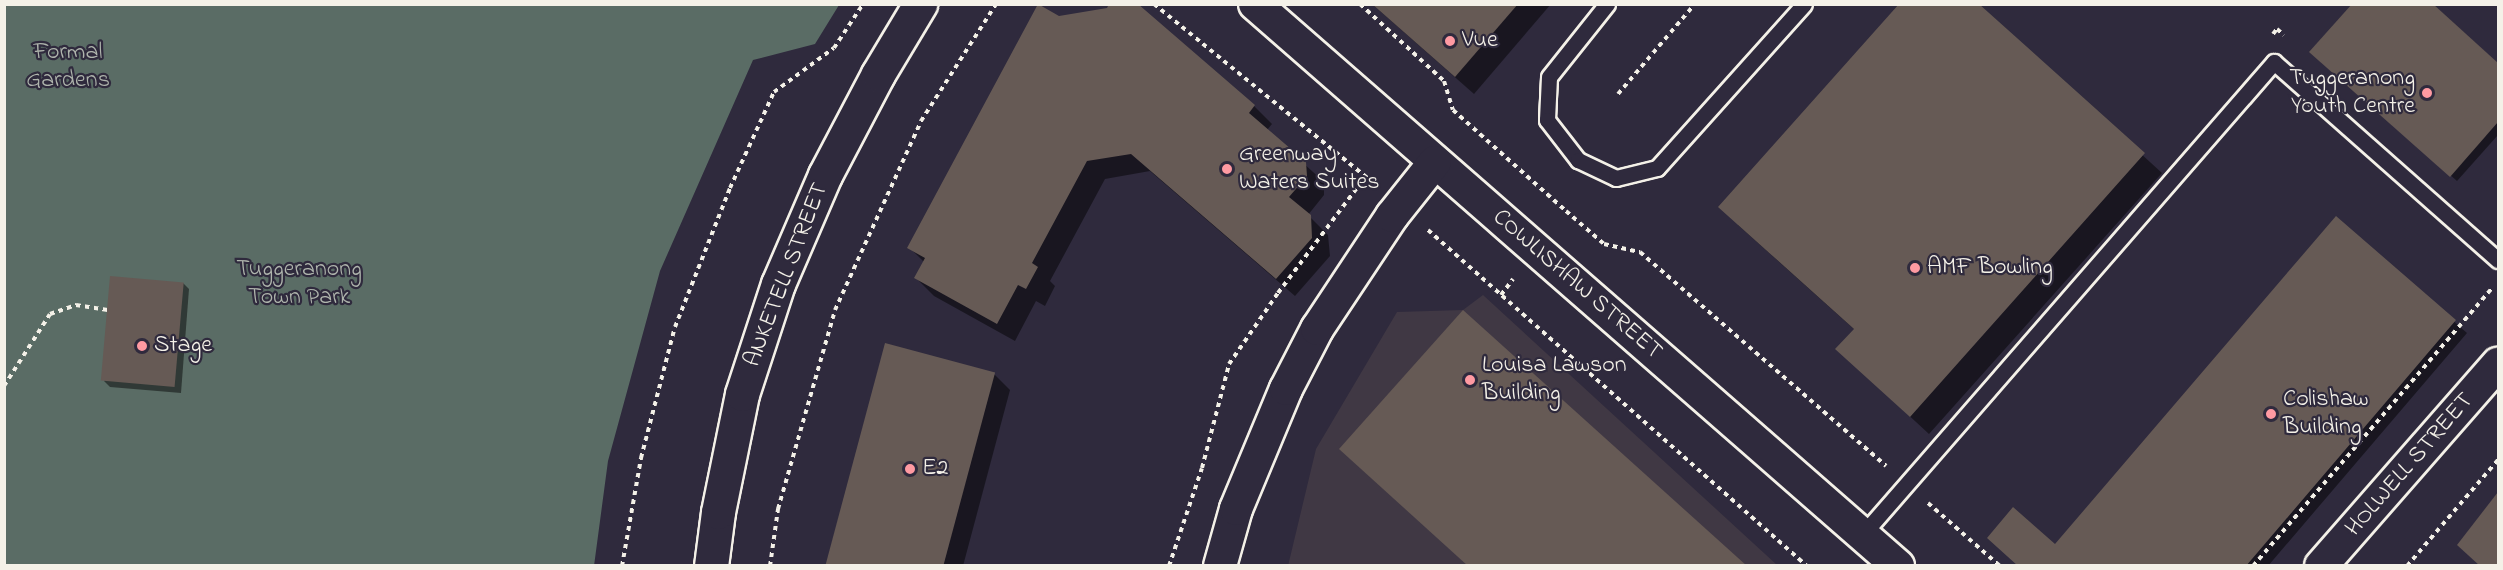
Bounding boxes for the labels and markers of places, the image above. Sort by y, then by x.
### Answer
place label: Vue [1462,27,1498,55]
marker: Vue [1443,34,1457,48]
place label: Tuggeranong Youth Centre [2289,65,2415,121]
marker: Tuggeranong Youth Centre [2420,86,2434,100]
place label: Greenway Waters Suites [1239,141,1379,197]
marker: Greenway Waters Suites [1220,162,1234,176]
place label: AMF Bowling [1927,254,2053,282]
marker: AMF Bowling [1908,261,1922,275]
place label: Stage [154,332,212,360]
marker: Stage [135,339,149,353]
place label: Louisa Lawson Building [1482,352,1627,408]
marker: Louisa Lawson Building [1463,373,1477,387]
place label: Colishaw Building [2283,386,2369,442]
marker: Colishaw Building [2264,407,2278,421]
place label: E2 [922,455,948,483]
marker: E2 [903,462,917,476]

